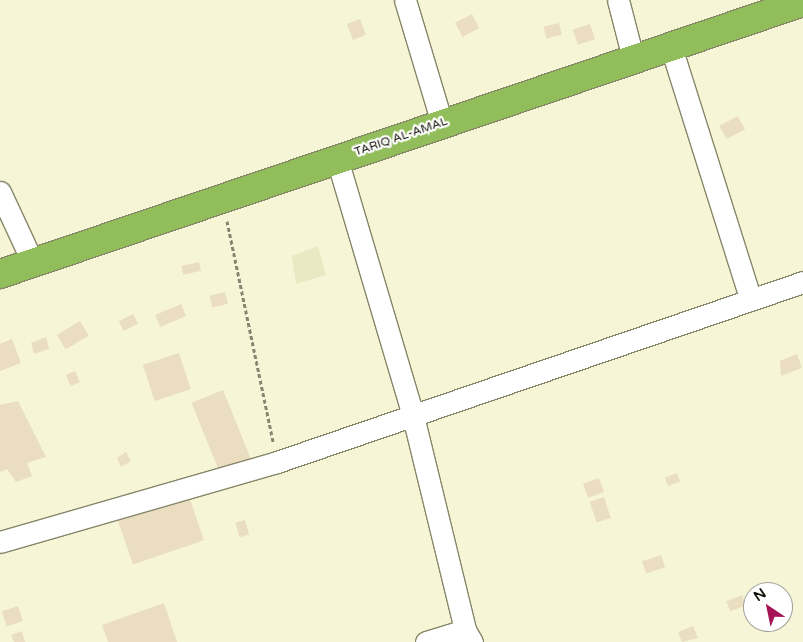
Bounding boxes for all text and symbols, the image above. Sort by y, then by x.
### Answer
street label: TARIQ AL-AMAL [353,114,449,160]
north arrow [743,582,793,632]
text: N [750,585,769,605]

